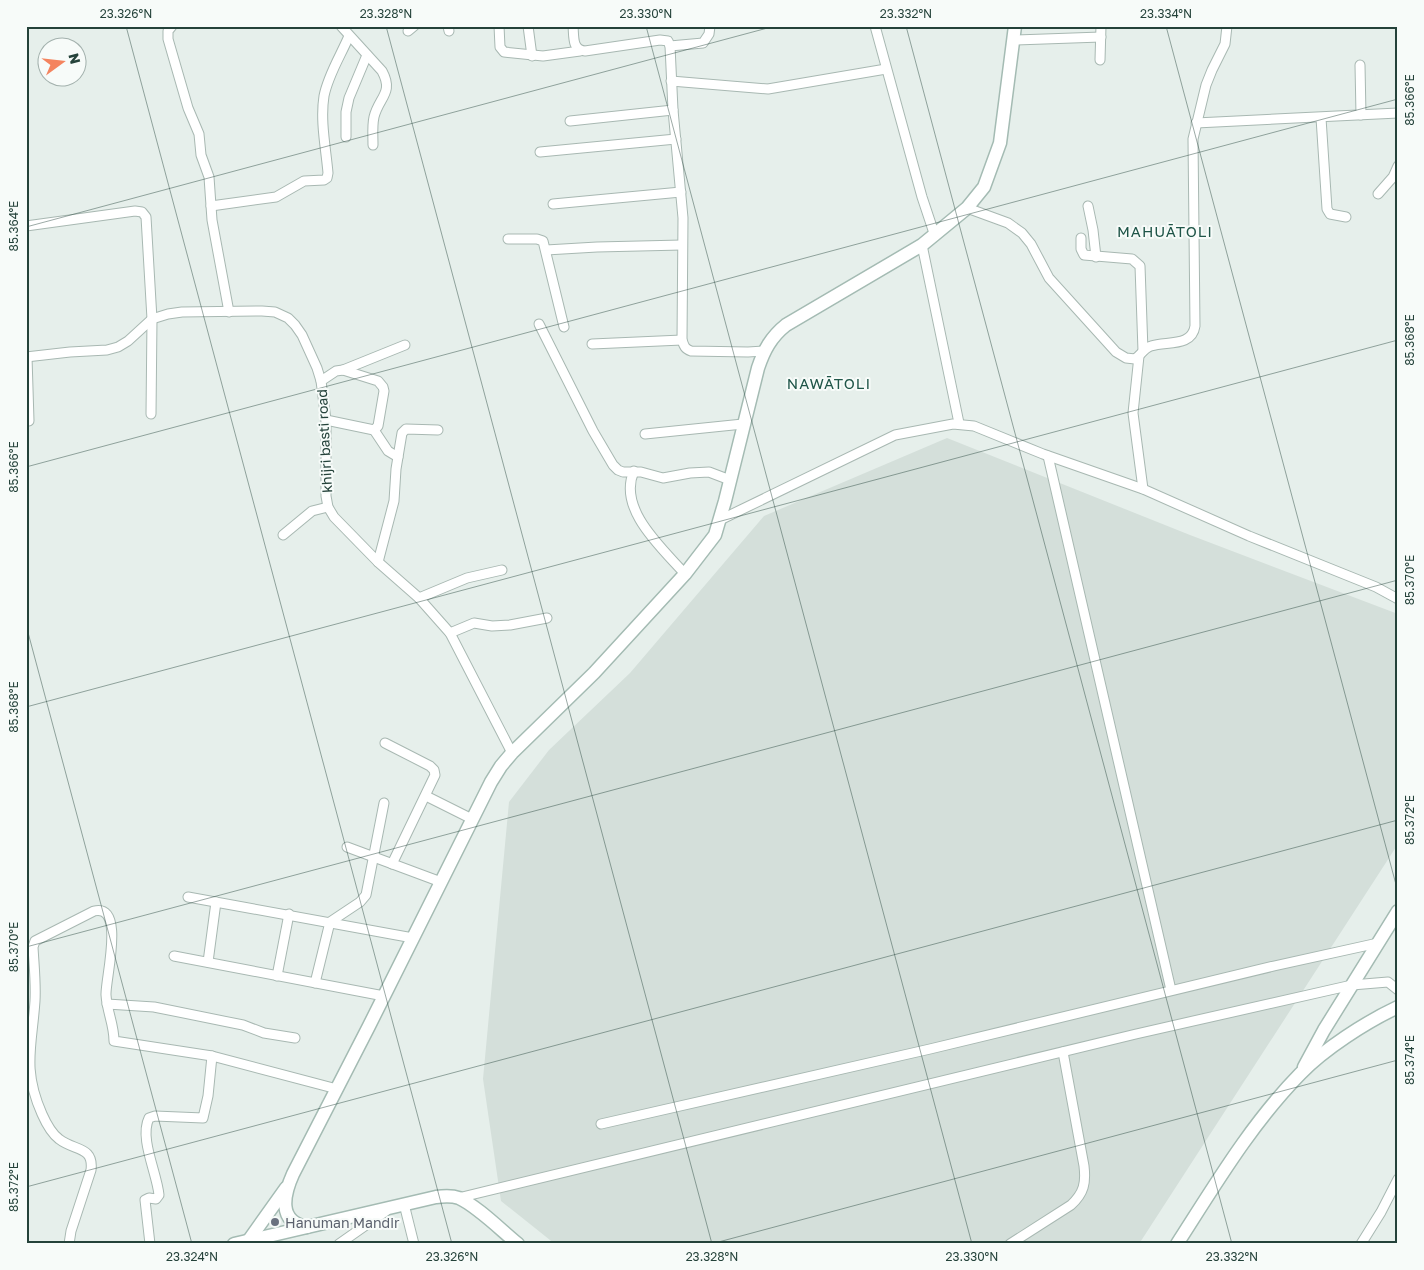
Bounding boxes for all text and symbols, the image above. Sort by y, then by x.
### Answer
text: 23.326°N [100,6,152,21]
text: 23.328°N [360,6,412,21]
text: 23.330°N [620,6,672,21]
text: 23.332°N [880,6,932,21]
text: 23.334°N [1140,6,1192,21]
north arrow [38,38,88,88]
text: N [65,51,85,66]
text: 85.366°E [1402,74,1417,126]
text: 85.364°E [6,201,21,251]
district label: MAHUĀTOLI [1117,222,1213,240]
text: 85.368°E [1402,314,1417,366]
district label: NAWĀTOLI [787,374,871,392]
street label: khijri basti road [313,389,335,493]
text: 85.366°E [6,441,21,493]
text: 85.370°E [1402,555,1417,605]
text: 85.368°E [6,681,21,733]
text: 85.372°E [1402,795,1417,845]
text: 85.370°E [6,922,21,972]
text: 85.374°E [1402,1035,1417,1085]
text: 85.372°E [6,1162,21,1212]
place label: Hanuman Mandir [285,1214,400,1231]
marker: Hanuman Mandir [269,1216,281,1228]
text: 23.324°N [166,1249,218,1264]
text: 23.326°N [426,1249,478,1264]
text: 23.328°N [686,1249,738,1264]
text: 23.330°N [946,1249,998,1264]
text: 23.332°N [1206,1249,1258,1264]

